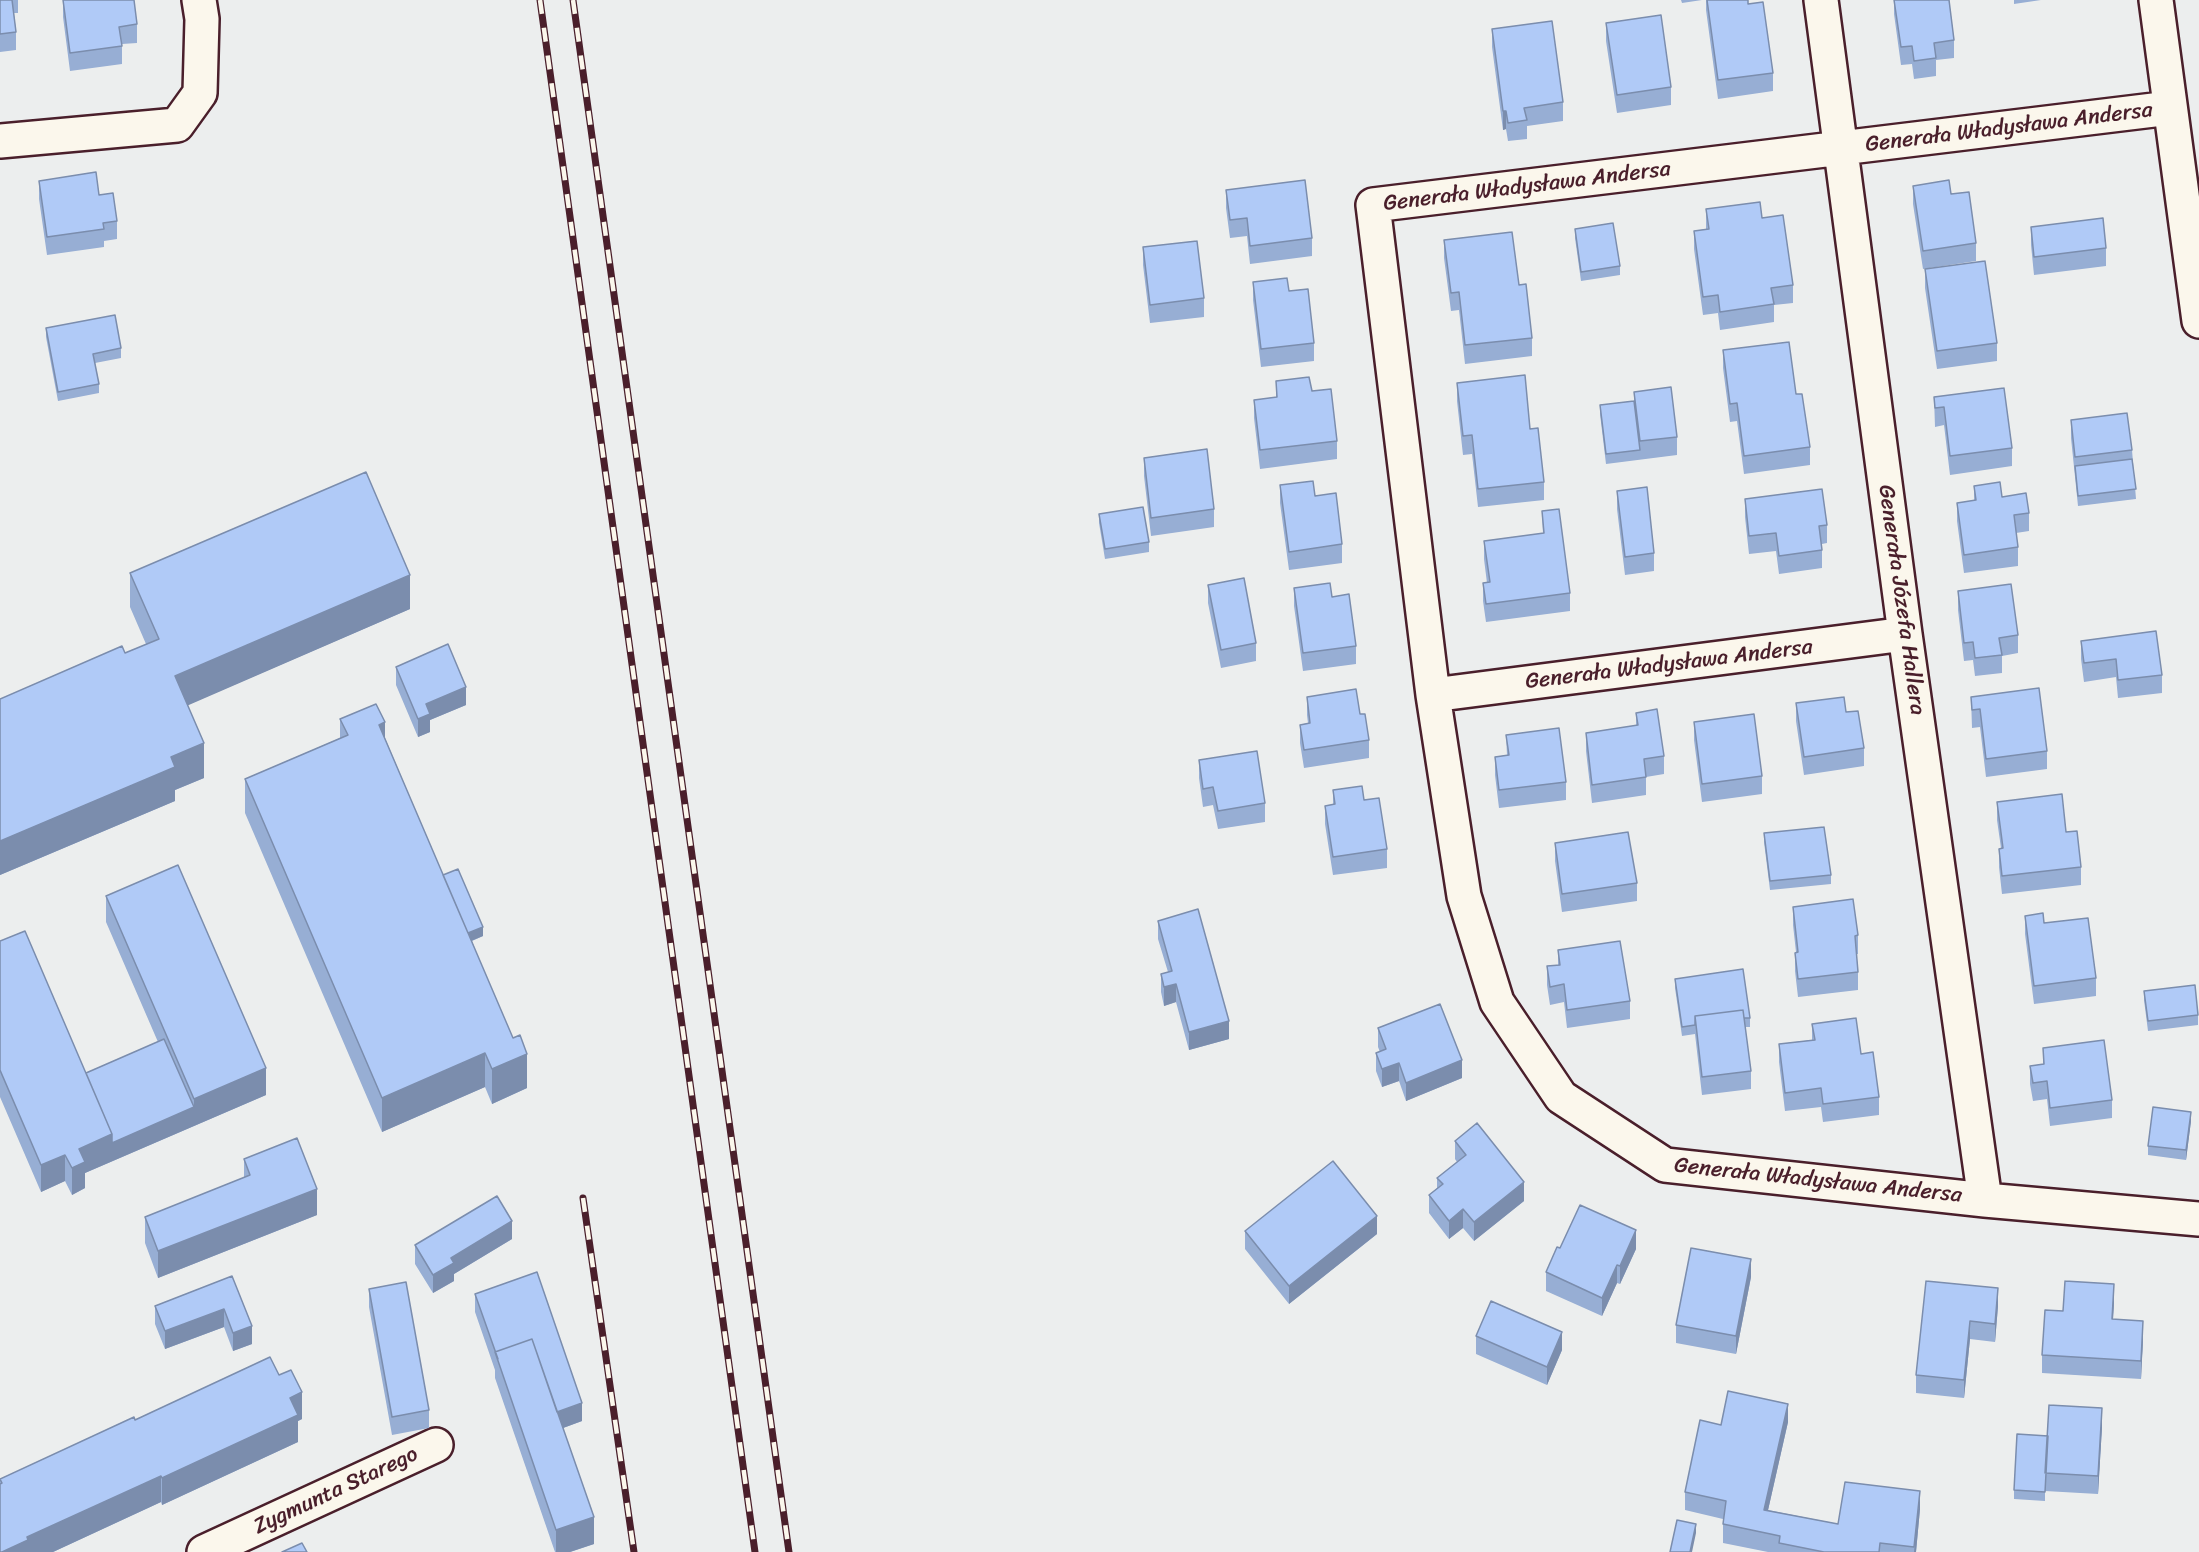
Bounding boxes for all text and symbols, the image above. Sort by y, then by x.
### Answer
street label: Generała Władysława Andersa [1864,97,2154,159]
street label: Generała Władysława Andersa [1382,156,1672,218]
street label: Generała Józefa Hallera [1872,483,1930,717]
street label: Generała Władysława Andersa [1524,634,1814,696]
street label: Generała Władysława Andersa [1673,1153,1963,1209]
street label: Zygmunta Starego [250,1441,422,1541]

